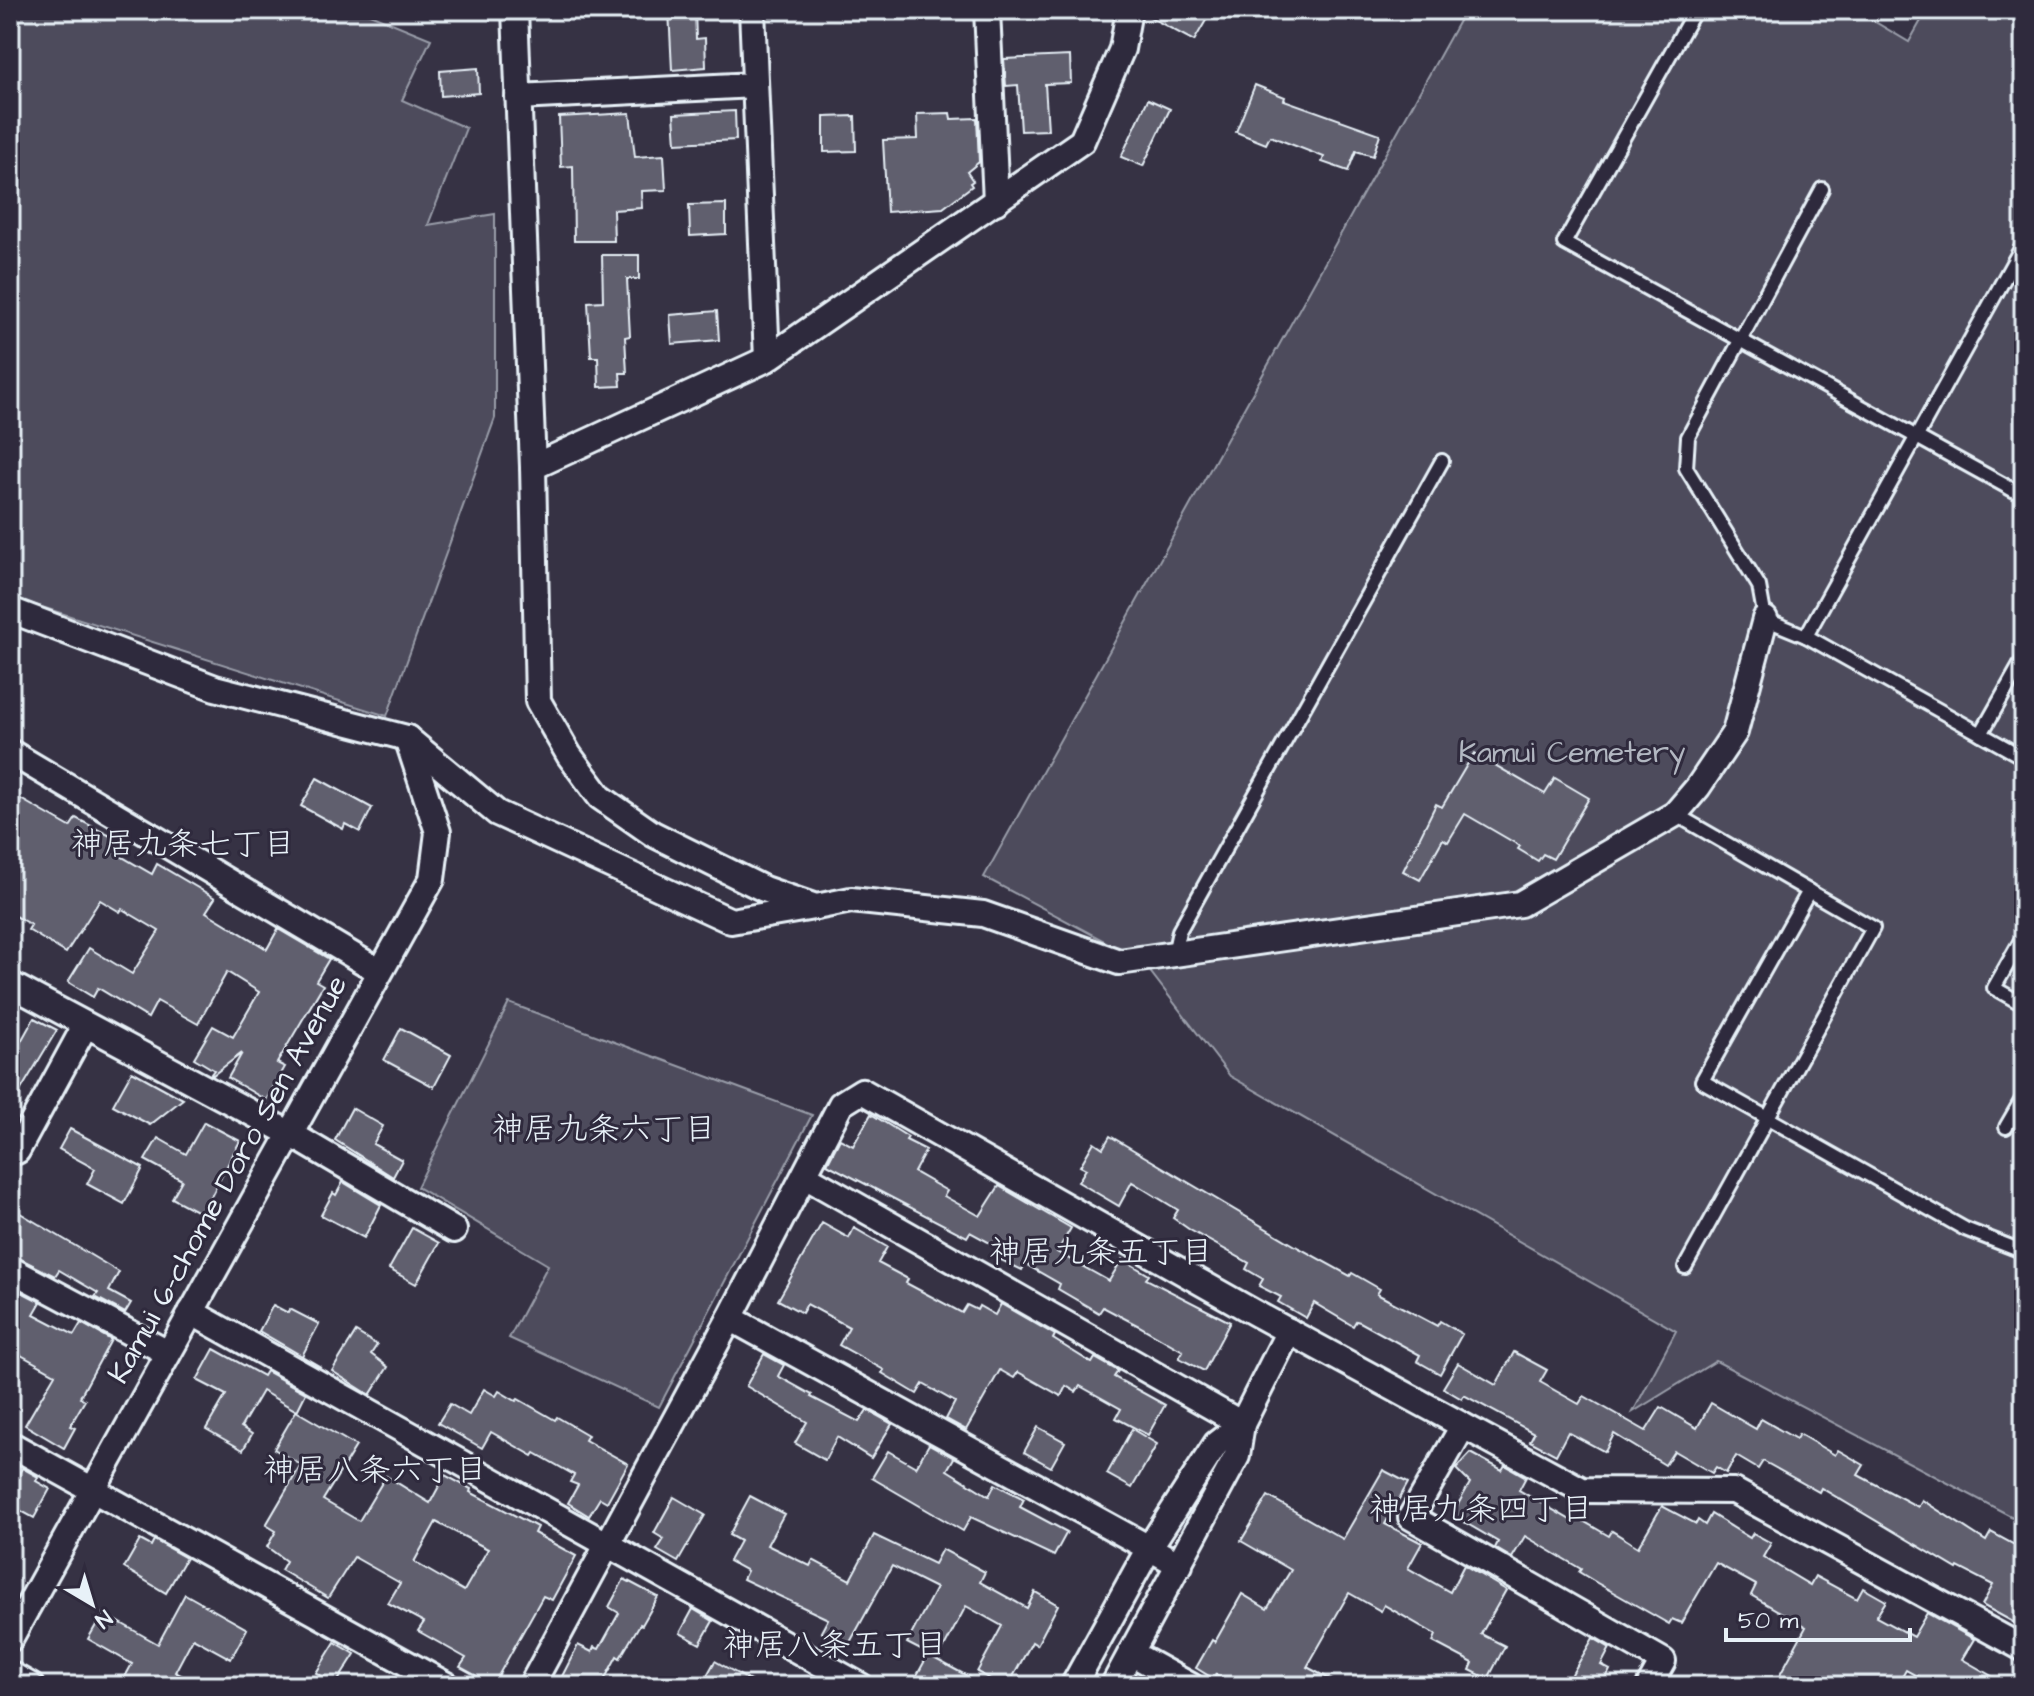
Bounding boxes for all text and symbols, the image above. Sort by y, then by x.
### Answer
park label: Kamui Cemetery [1459,732,1686,775]
district label: 神居九条七丁目 [71,822,295,867]
street label: Kamui 6-chome Doro Sen Avenue [98,968,358,1391]
district label: 神居九条六丁目 [492,1107,716,1152]
district label: 神居九条五丁目 [989,1230,1213,1275]
district label: 神居八条六丁目 [263,1448,487,1493]
district label: 神居九条四丁目 [1369,1487,1593,1532]
north arrow [52,1564,132,1644]
scale bar [1726,1592,1910,1642]
text: N [88,1602,118,1635]
text: 50 m [1738,1604,1799,1638]
district label: 神居八条五丁目 [723,1623,947,1668]

